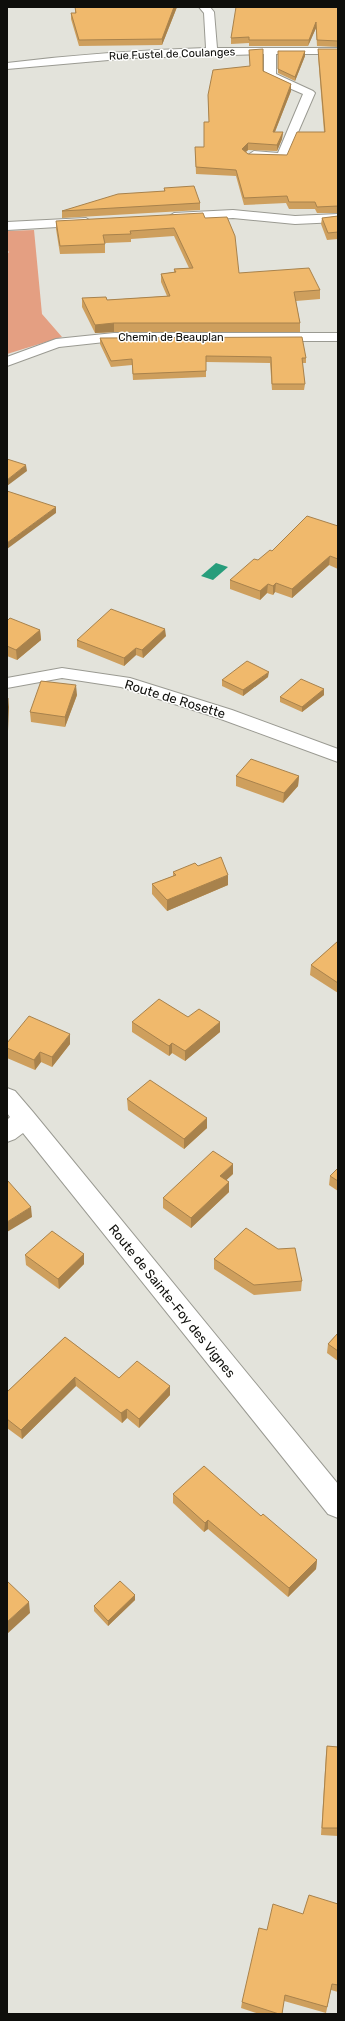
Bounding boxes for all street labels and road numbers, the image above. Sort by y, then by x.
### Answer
street label: Rue Fustel de Coulanges [109,45,236,63]
street label: Chemin de Beauplan [118,331,224,344]
street label: Route de Rosette [123,677,227,721]
street label: Route de Sainte-Foy des Vignes [105,1221,239,1381]

